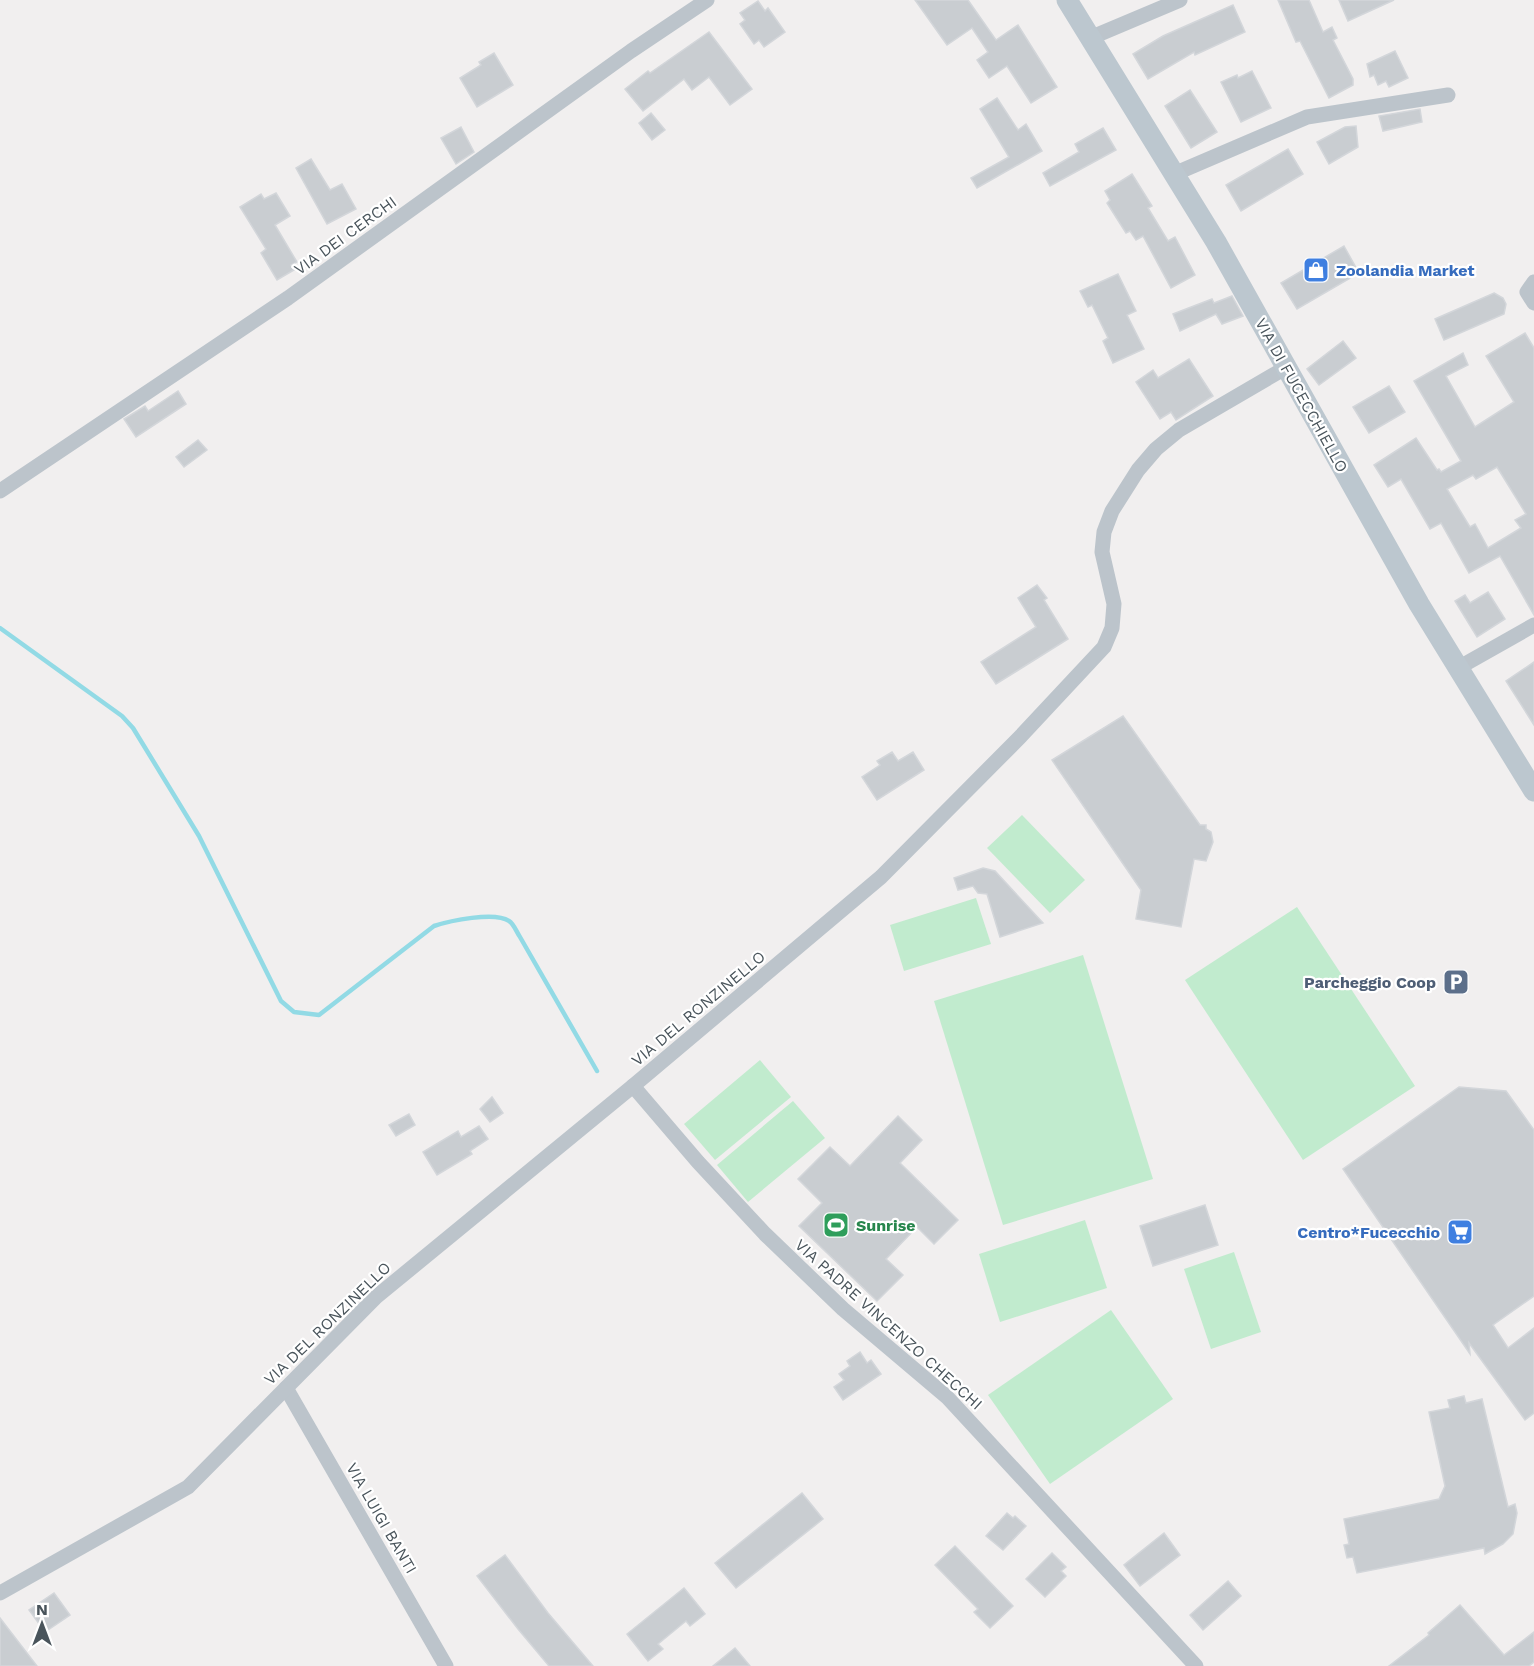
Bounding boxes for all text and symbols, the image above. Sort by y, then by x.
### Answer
street label: VIA DEI CERCHI [291,192,400,279]
shop icon: Zoolandia Market [1301,255,1331,285]
place label: Zoolandia Market [1336,261,1474,280]
street label: VIA DI FUCECCHIELLO [1251,315,1352,476]
street label: VIA DEL RONZINELLO [628,947,769,1070]
parking icon: Parcheggio Coop [1441,967,1471,997]
place label: Parcheggio Coop [1304,973,1436,992]
sports icon: Sunrise [821,1210,851,1240]
place label: Sunrise [856,1216,915,1235]
supermarket icon: Centro*Fucecchio [1445,1217,1475,1247]
place label: Centro*Fucecchio [1297,1223,1440,1242]
street label: VIA PADRE VINCENZO CHECCHI [791,1235,986,1414]
street label: VIA DEL RONZINELLO [260,1258,395,1389]
street label: VIA LUIGI BANTI [342,1460,421,1577]
north arrow [12,1594,72,1654]
text: N [36,1600,48,1619]

